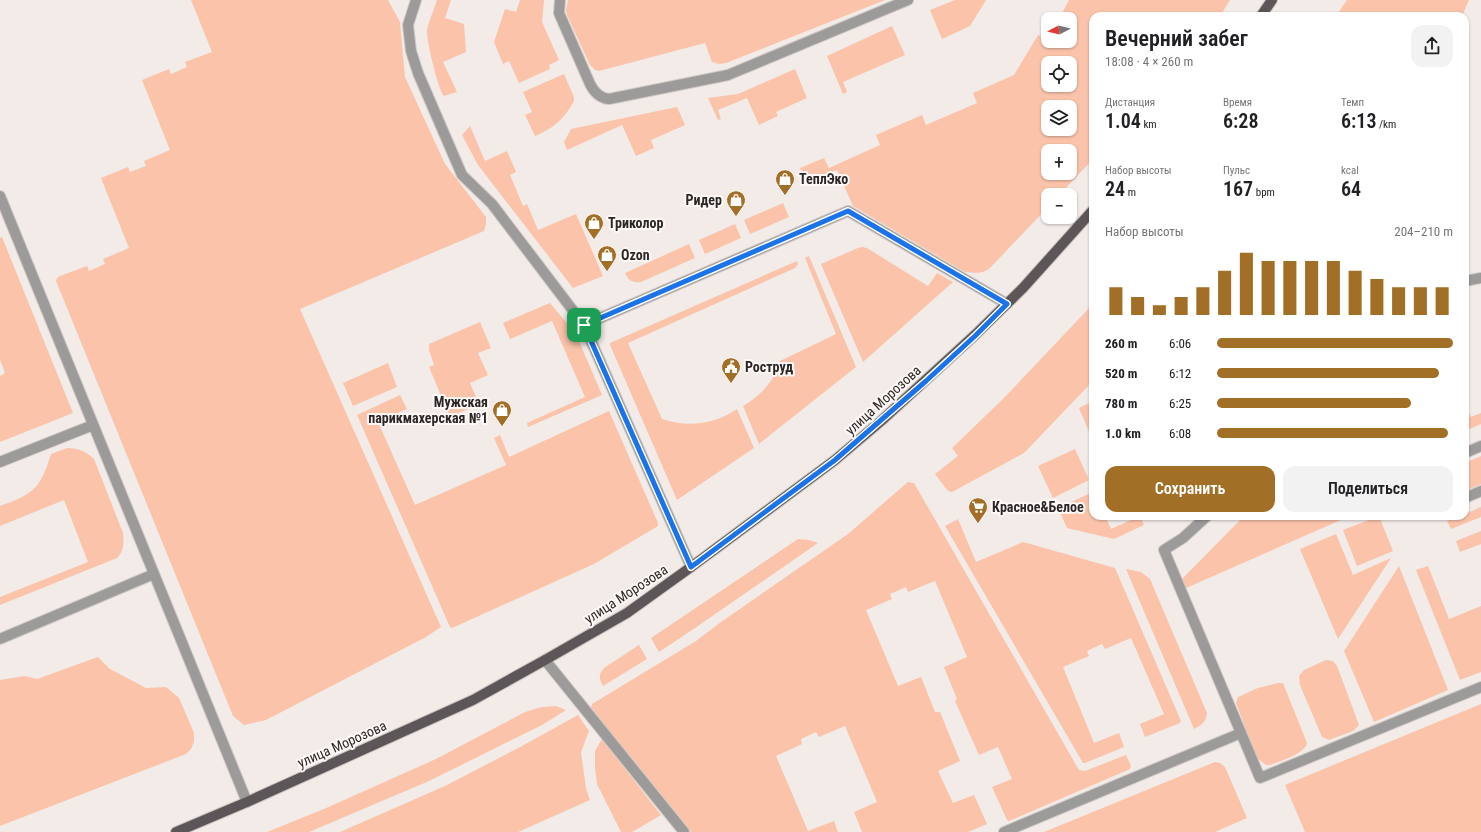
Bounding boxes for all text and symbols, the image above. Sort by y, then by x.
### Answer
north arrow [1041,12,1077,48]
map controls [1041,12,1077,224]
button: share [1411,25,1453,67]
text: Вечерний забег [1105,26,1248,51]
text: 18:08 · 4 × 260 m [1105,54,1193,69]
button: locate [1041,56,1077,92]
text: Дистанция [1105,96,1155,109]
text: Время [1223,96,1252,109]
text: Темп [1341,96,1364,109]
button: layers [1041,100,1077,136]
text: 1.04 [1105,109,1141,133]
text: 6:28 [1223,109,1258,133]
text: 6:13 [1341,109,1376,133]
text: km [1141,118,1157,131]
text: /km [1376,118,1396,131]
button: + [1041,144,1077,180]
text: Набор высоты [1105,164,1172,177]
text: Пульс [1223,164,1250,177]
text: kcal [1341,164,1359,177]
shop icon: ТеплЭко [774,168,796,196]
place label: ТеплЭко [799,171,848,187]
text: 24 [1105,177,1125,201]
text: 167 [1223,177,1253,201]
text: 64 [1341,177,1361,201]
text: m [1125,186,1136,199]
text: bpm [1253,186,1275,199]
button: − [1041,188,1077,224]
shop icon: Ридер [725,189,747,217]
place label: Ридер [686,192,722,208]
shop icon: Триколор [583,212,605,240]
place label: Триколор [608,215,663,231]
text: Набор высоты [1105,224,1184,239]
text: 204–210 m [1394,224,1453,239]
shop icon: Ozon [596,244,618,272]
place label: Ozon [621,247,650,263]
pin [567,308,601,342]
icon: arrive [573,314,595,336]
text: 260 m [1105,336,1137,351]
text: 6:06 [1169,336,1191,351]
public building icon: Роструд [720,356,742,384]
place label: Роструд [745,359,793,375]
street label: улица Морозова [842,362,924,438]
text: 520 m [1105,366,1137,381]
text: 6:12 [1169,366,1191,381]
place label: Мужская парикмахерская №1 [368,394,488,426]
text: 780 m [1105,396,1137,411]
text: 6:25 [1169,396,1191,411]
shop icon: Мужская парикмахерская №1 [491,399,513,427]
text: 1.0 km [1105,426,1141,441]
text: 6:08 [1169,426,1191,441]
button: Сохранить [1105,466,1275,512]
button: Поделиться [1283,466,1453,512]
supermarket icon: Красное&Белое [967,496,989,524]
place label: Красное&Белое [992,499,1084,515]
street label: улица Морозова [582,561,670,627]
street label: улица Морозова [295,717,389,771]

